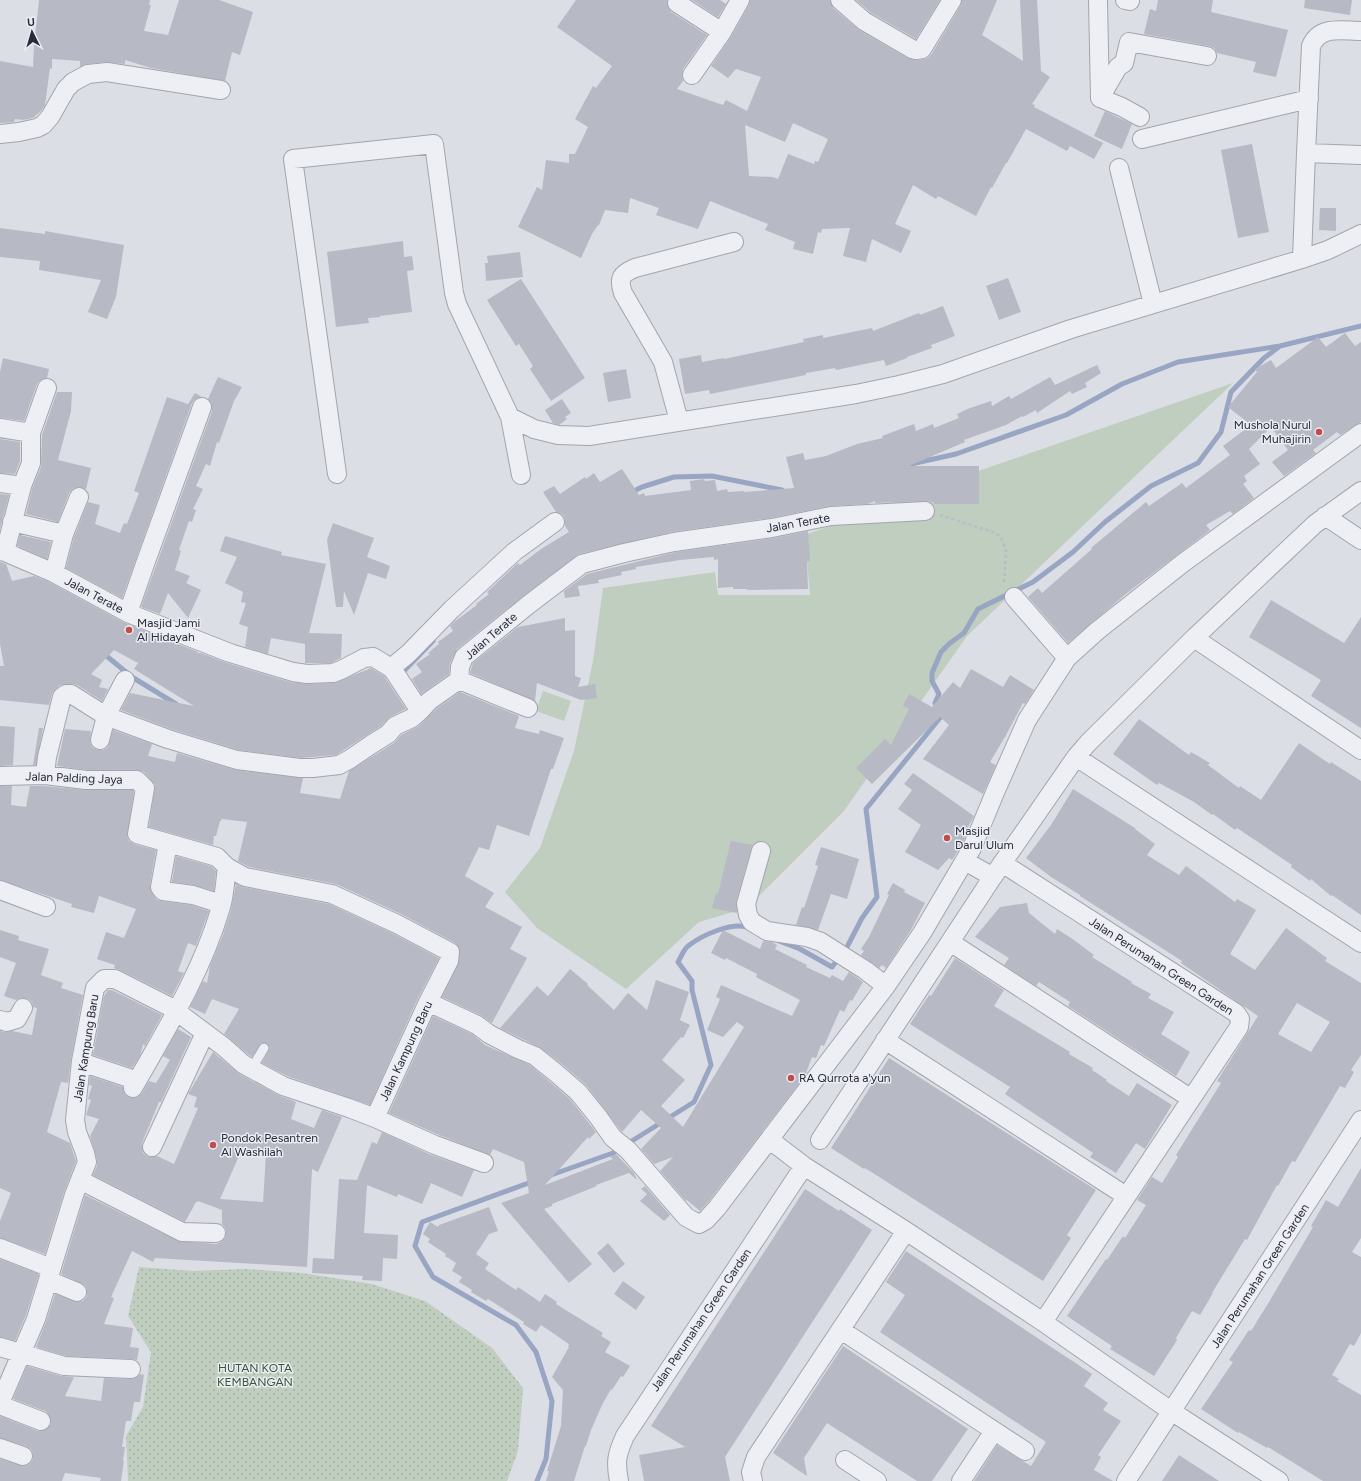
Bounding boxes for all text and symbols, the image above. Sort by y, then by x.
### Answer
north arrow [12,12,52,52]
text: U [27,16,36,29]
place label: Mushola Nurul Muhajirin [1234,418,1311,446]
marker: Mushola Nurul Muhajirin [1314,427,1324,437]
street label: Jalan Terate [765,510,831,535]
street label: Jalan Terate [62,574,126,617]
street label: Jalan Terate [462,609,520,662]
place label: Masjid Jami Al Hidayah [137,616,200,644]
marker: Masjid Jami Al Hidayah [124,625,134,635]
street label: Jalan Palding Jaya [25,769,123,787]
place label: Masjid Darul Ulum [955,824,1014,852]
marker: Masjid Darul Ulum [942,833,952,843]
street label: Jalan Perumahan Green Garden [1086,914,1236,1018]
street label: Jalan Kampung Baru [71,993,101,1103]
street label: Jalan Kampung Baru [377,999,435,1103]
place label: RA Qurrota a'yun [799,1071,891,1085]
marker: RA Qurrota a'yun [786,1073,796,1083]
place label: Pondok Pesantren Al Washilah [221,1131,318,1159]
marker: Pondok Pesantren Al Washilah [208,1140,218,1150]
street label: Jalan Perumahan Green Garden [1208,1201,1312,1351]
street label: Jalan Perumahan Green Garden [648,1246,754,1394]
park label: HUTAN KOTA KEMBANGAN [217,1361,293,1389]

